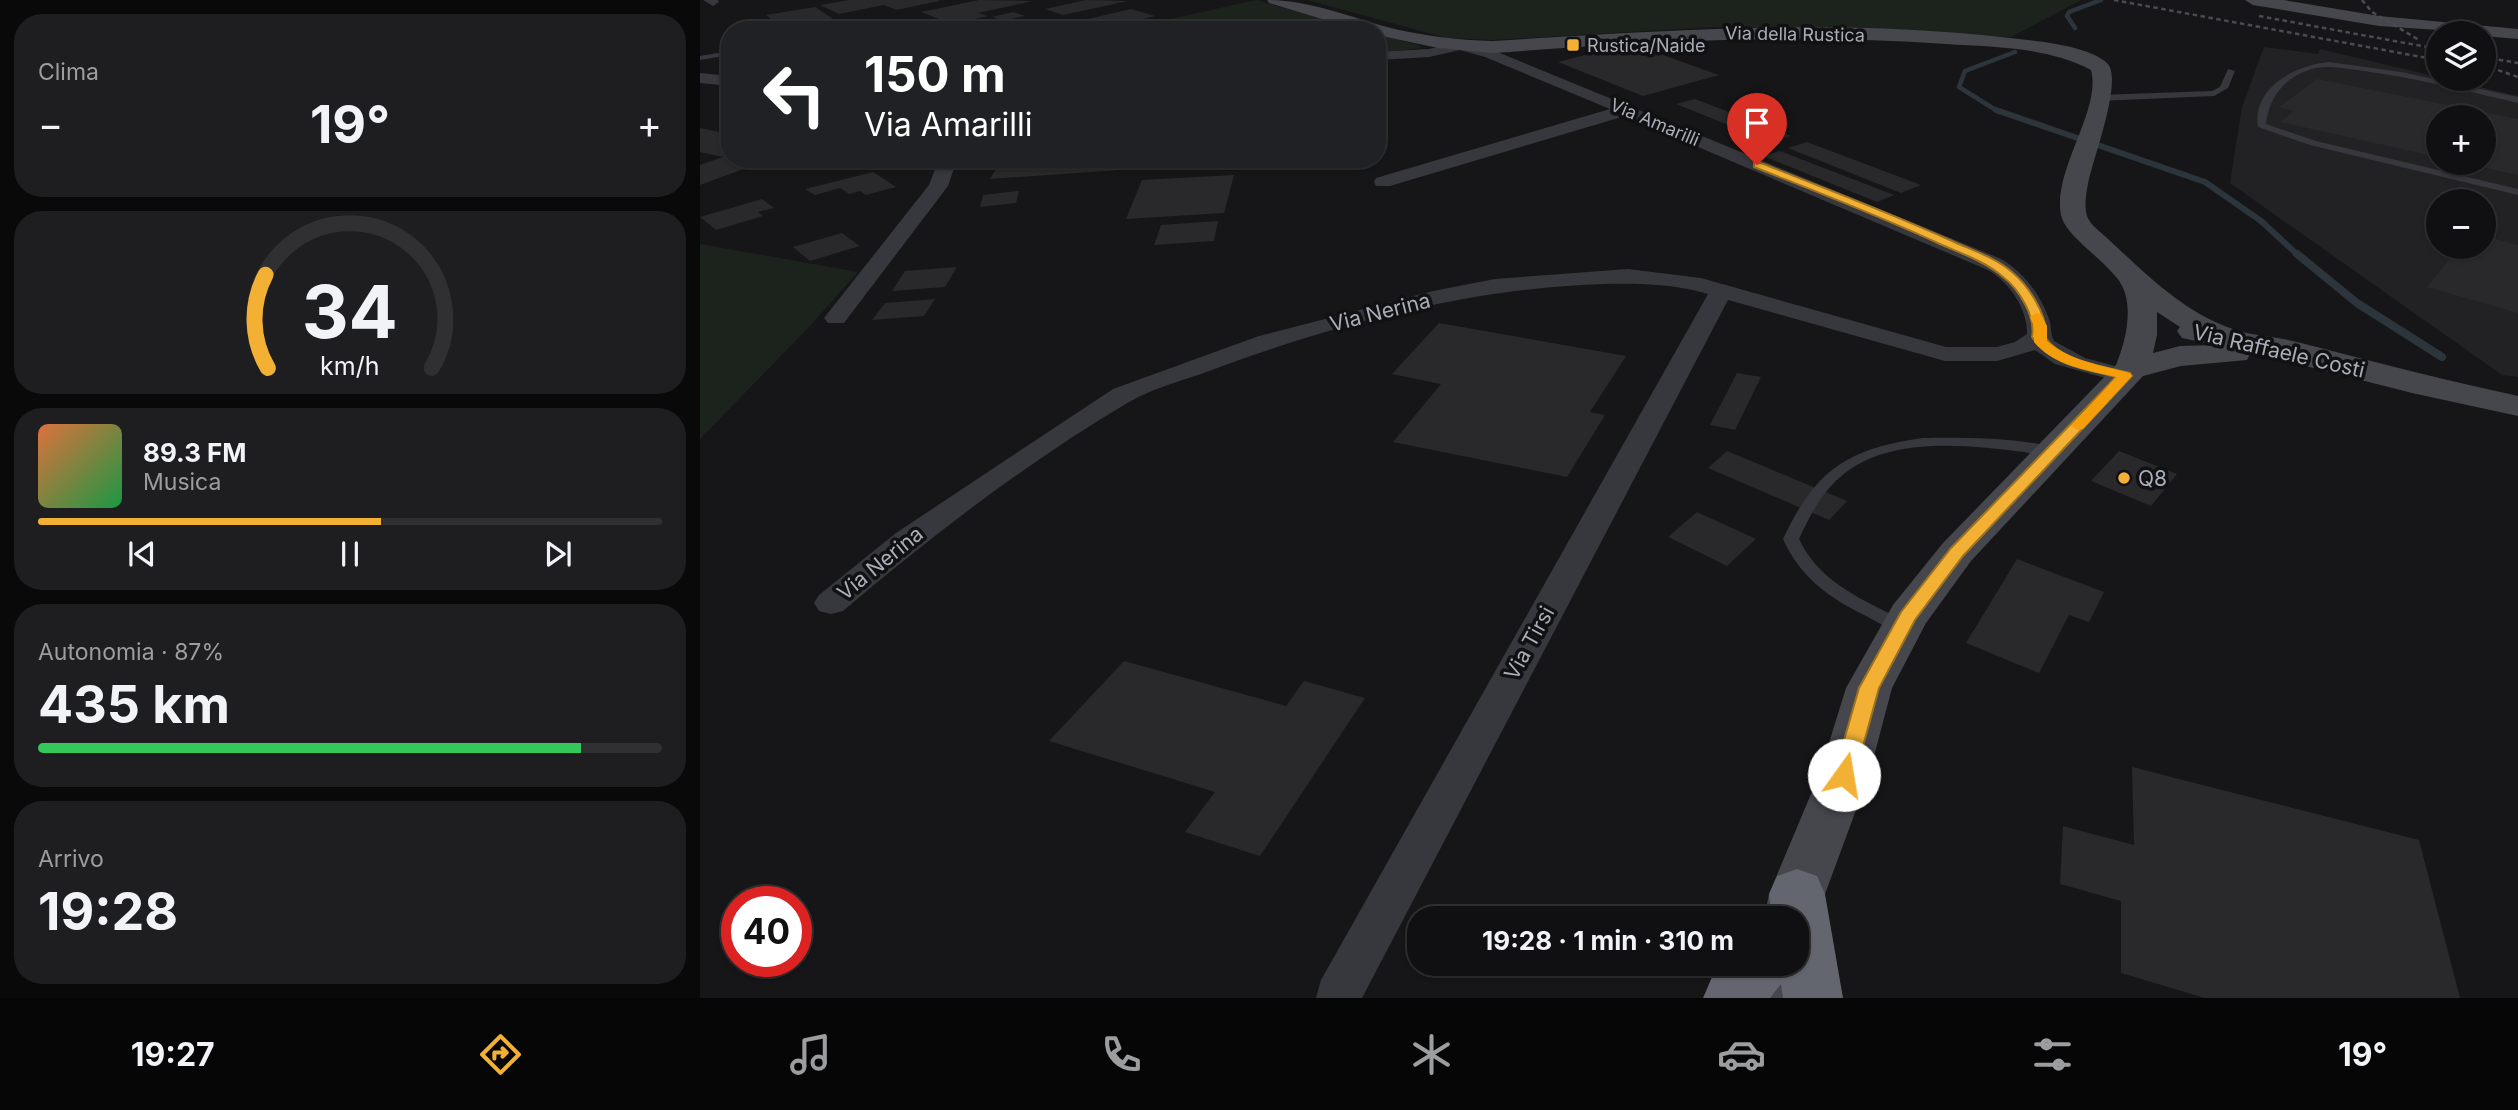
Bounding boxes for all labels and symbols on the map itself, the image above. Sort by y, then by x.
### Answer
street label: Via della Rustica [1725,22,1865,46]
place label: Rustica/Naide [1587,35,1706,56]
marker: Rustica/Naide [1565,37,1581,53]
pin [1727,93,1787,165]
street label: Via Amarilli [1607,94,1703,150]
street label: Via Nerina [1327,287,1433,337]
street label: Via Raffaele Costi [2191,319,2367,383]
place label: Q8 [2138,466,2167,491]
marker: Q8 [2116,470,2132,486]
street label: Via Nerina [832,521,928,605]
street label: Via Tirsi [1499,602,1559,684]
position arrow [1807,738,1881,812]
speed limit sign: 40 [721,886,812,977]

